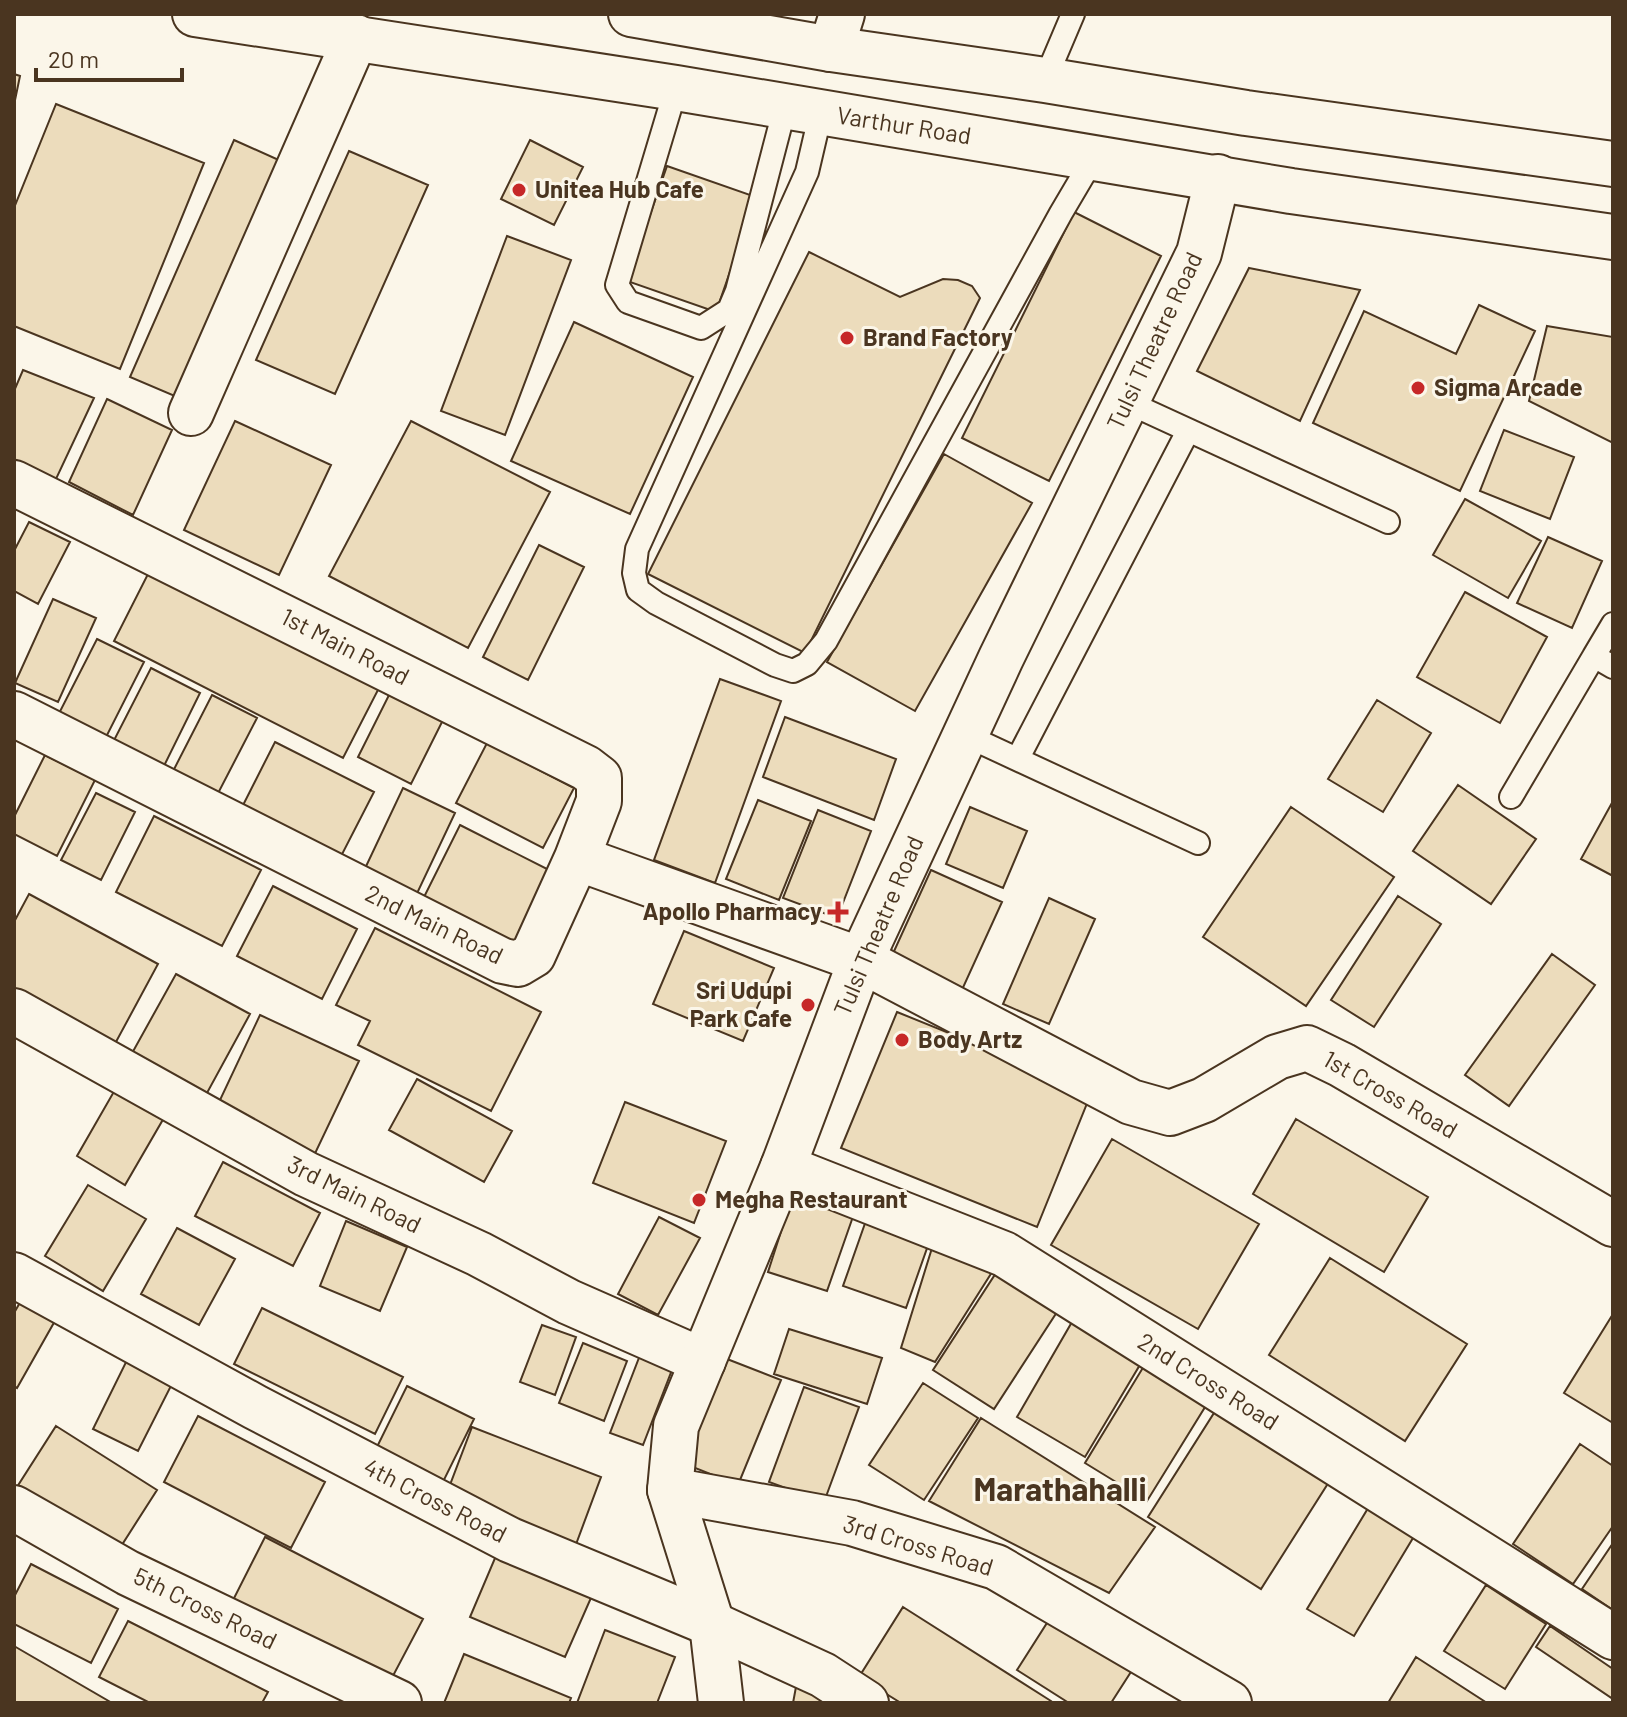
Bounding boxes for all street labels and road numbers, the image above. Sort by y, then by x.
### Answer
street label: Varthur Road [835,100,973,149]
street label: Tulsi Theatre Road [1100,247,1208,434]
street label: 1st Main Road [277,601,415,690]
street label: Tulsi Theatre Road [827,831,929,1020]
street label: 2nd Main Road [361,878,508,970]
street label: 1st Cross Road [1318,1044,1463,1144]
street label: 3rd Main Road [283,1149,426,1239]
street label: 2nd Cross Road [1133,1326,1284,1436]
street label: 4th Cross Road [359,1451,512,1548]
street label: 3rd Cross Road [840,1508,997,1581]
street label: 5th Cross Road [129,1560,282,1655]

